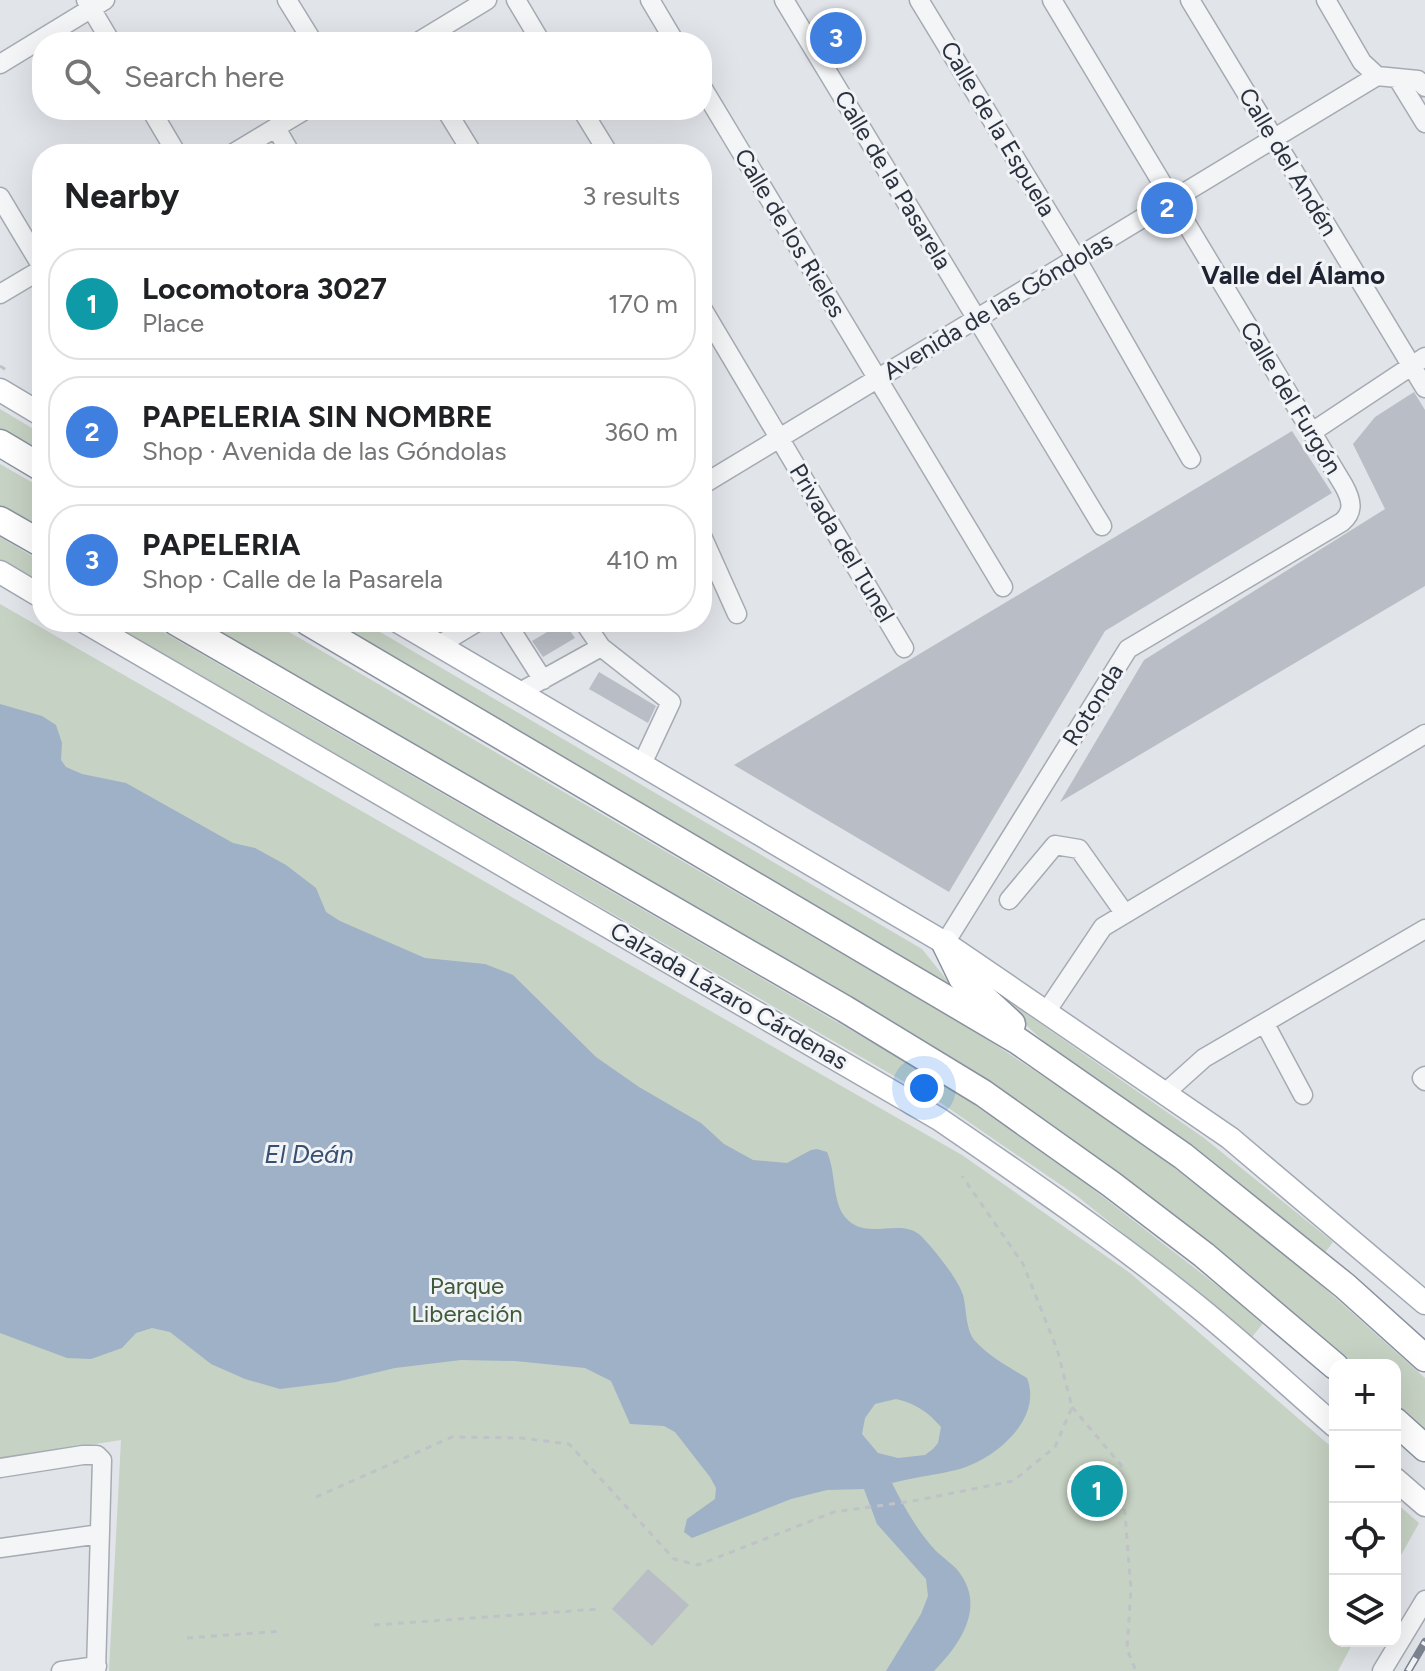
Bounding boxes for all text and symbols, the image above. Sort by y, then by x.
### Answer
pin: 3 [810,8,862,68]
search box [32,32,712,120]
street label: Calle de la Espuela [935,36,1062,222]
icon: search [60,54,104,98]
text: Search here [124,58,284,95]
street label: Calle del Andén [1233,82,1344,241]
street label: Calle de la Pasarela [829,85,958,275]
street label: Calle de los Rieles [729,143,852,322]
text: Nearby [64,176,179,217]
pin: 2 [1141,178,1193,238]
text: 3 results [582,180,680,212]
street label: Avenida de las Góndolas [878,226,1118,386]
district label: Valle del Álamo [1201,259,1385,291]
text: Locomotora 3027 [142,270,387,307]
text: 1 [87,288,97,320]
text: 170 m [608,288,678,320]
text: Place [142,307,204,339]
street label: Calle del Furgón [1234,316,1348,479]
text: PAPELERIA SIN NOMBRE [142,398,493,435]
text: 2 [84,416,100,448]
text: 360 m [604,416,678,448]
text: Shop · Avenida de las Góndolas [142,435,507,467]
street label: Privada del Tunel [784,458,901,627]
text: PAPELERIA [142,526,301,563]
text: 3 [85,544,99,576]
text: 410 m [606,544,678,576]
text: Shop · Calle de la Pasarela [142,563,443,595]
street label: Rotonda [1056,658,1129,751]
street label: Calzada Lázaro Cárdenas [605,916,853,1075]
your location [904,1068,944,1108]
water label: El Deán [264,1138,354,1170]
park label: Parque Liberación [411,1271,523,1328]
map controls [1329,1359,1401,1647]
button: + [1329,1359,1401,1431]
button: − [1329,1431,1401,1503]
pin: 1 [1071,1461,1123,1521]
button: locate [1329,1503,1401,1575]
button: layers [1329,1575,1401,1647]

